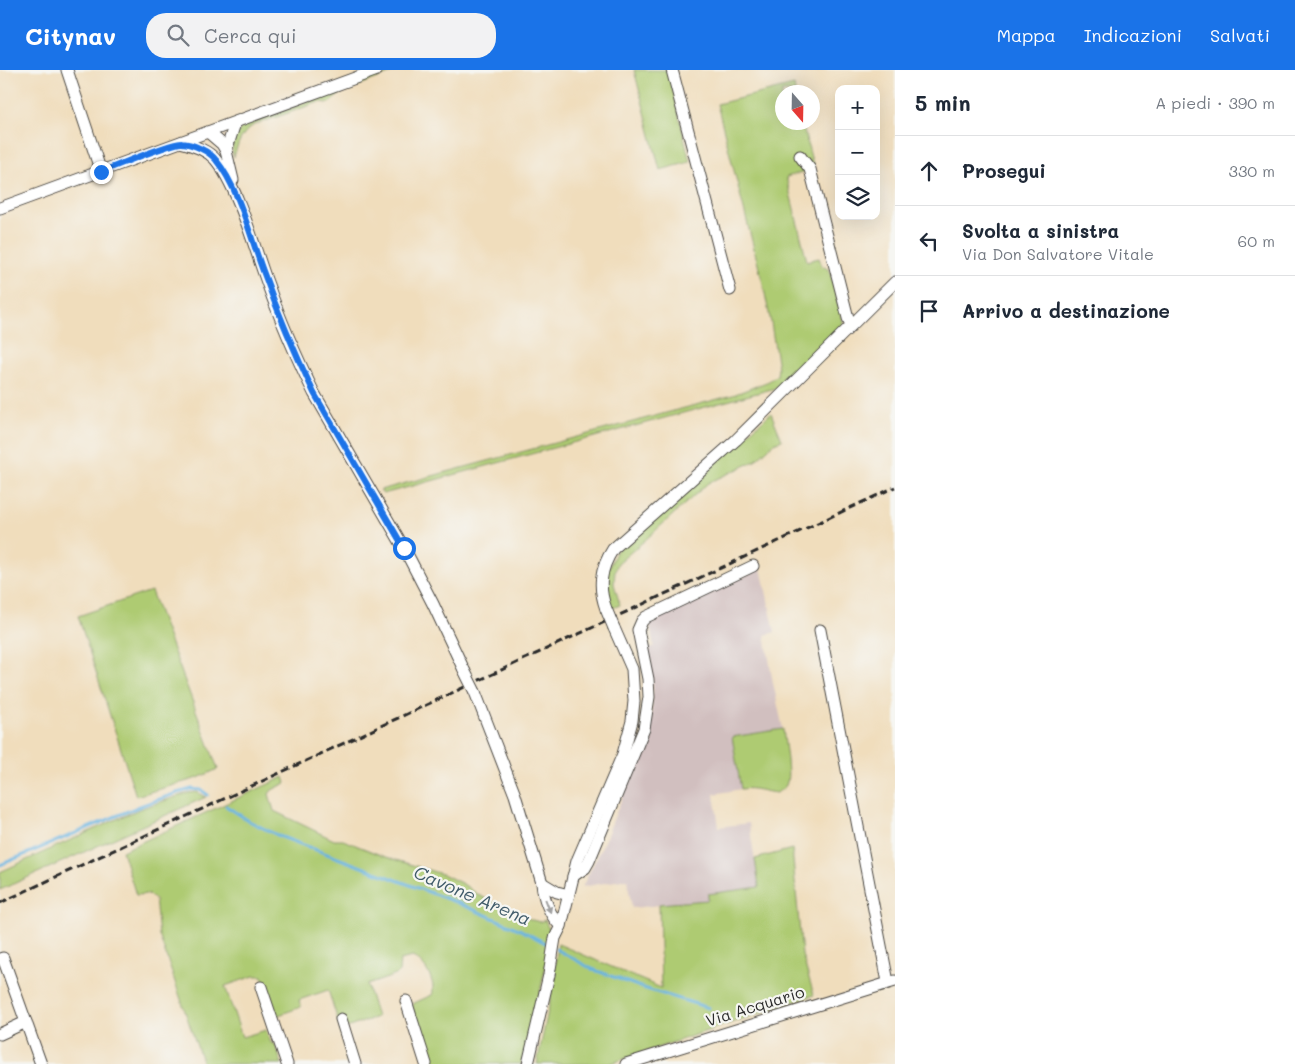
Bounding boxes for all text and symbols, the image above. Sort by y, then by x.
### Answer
search box [146,13,496,58]
text: Citynav [25,20,116,51]
icon: search [164,21,192,49]
text: Cerca qui [204,23,296,48]
text: Mappa [997,23,1056,47]
text: Indicazioni [1084,23,1182,47]
text: Salvati [1210,23,1270,47]
north arrow [775,85,820,130]
map controls [835,85,880,220]
button: + [835,85,880,130]
text: 5 min [915,89,971,116]
text: A piedi · 390 m [1155,92,1275,113]
button: − [835,130,880,175]
icon: ahead [915,157,943,185]
text: Prosegui [962,158,1046,183]
text: 330 m [1229,160,1275,181]
route end [90,161,113,184]
button: layers [835,175,880,220]
text: Svolta a sinistra [962,218,1119,243]
icon: left [915,227,943,255]
text: 60 m [1238,230,1275,251]
text: Via Don Salvatore Vitale [962,243,1154,264]
icon: arrive [915,297,943,325]
text: Arrivo a destinazione [962,298,1170,323]
route start [393,537,416,560]
water label: Cavone Arena [410,860,535,931]
one-way arrow [545,899,553,913]
street label: Via Acquario [703,981,807,1030]

